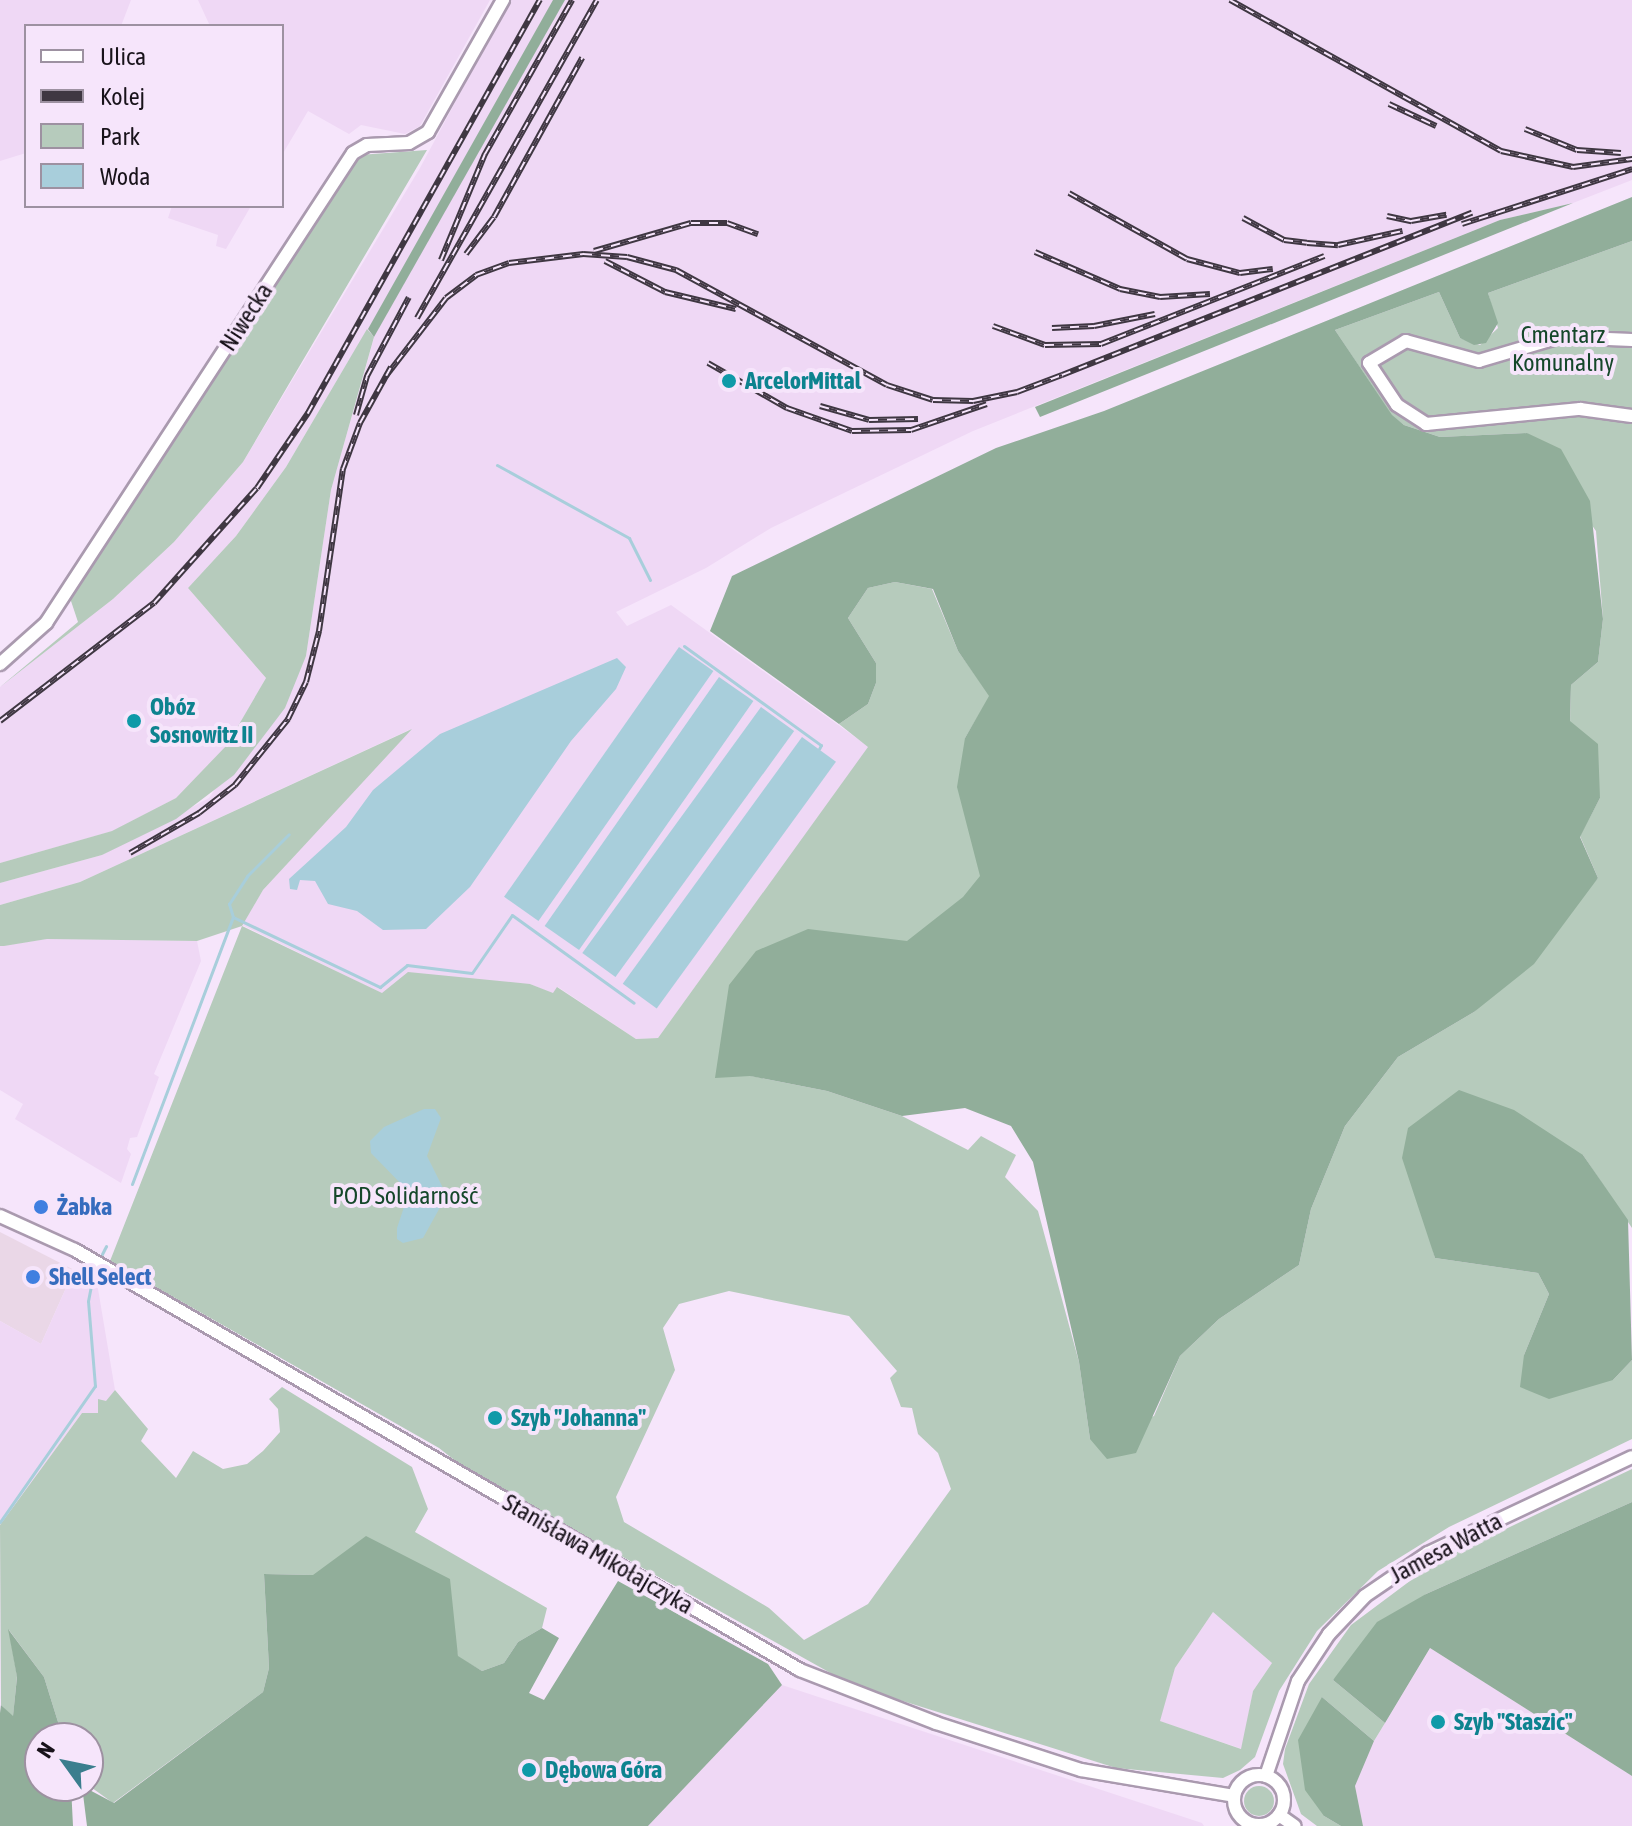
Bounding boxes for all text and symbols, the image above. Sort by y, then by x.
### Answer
legend [24,24,284,208]
text: Ulica [100,43,146,70]
text: Kolej [100,83,145,110]
text: Park [100,123,140,150]
text: Woda [100,163,151,190]
street label: Niwecka [213,278,279,356]
park label: Cmentarz Komunalny [1512,321,1614,377]
place label: ArcelorMittal [745,367,861,395]
marker: ArcelorMittal [720,372,738,390]
place label: Obóz Sosnowitz II [150,693,253,749]
marker: Obóz Sosnowitz II [125,712,143,730]
park label: POD Solidarność [332,1182,478,1210]
place label: Żabka [57,1193,112,1221]
marker: Żabka [32,1198,50,1216]
place label: Shell Select [49,1263,151,1291]
marker: Shell Select [24,1268,42,1286]
place label: Szyb "Johanna" [511,1404,646,1432]
marker: Szyb "Johanna" [486,1409,504,1427]
street label: Stanisława Mikołajczyka [498,1488,698,1620]
street label: Jamesa Watta [1385,1506,1507,1590]
place label: Szyb "Staszic" [1454,1708,1573,1736]
marker: Szyb "Staszic" [1429,1713,1447,1731]
north arrow [24,1722,104,1802]
text: N [31,1737,60,1763]
place label: Dębowa Góra [545,1756,662,1784]
marker: Dębowa Góra [520,1761,538,1779]

